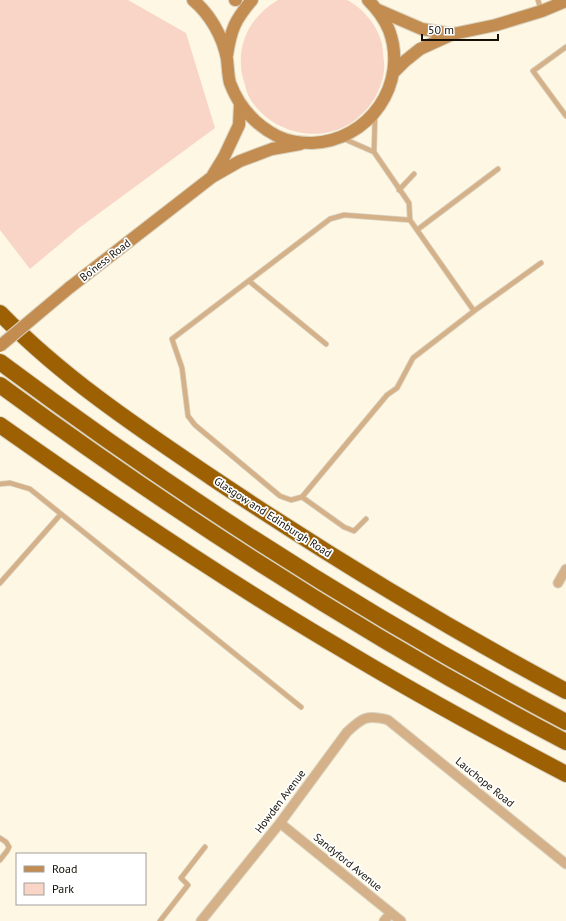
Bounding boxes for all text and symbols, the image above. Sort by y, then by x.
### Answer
scale bar [422,16,498,42]
text: 50 m [428,22,454,37]
street label: Bo'ness Road [77,236,133,284]
street label: Glasgow and Edinburgh Road [212,474,334,560]
street label: Lauchope Road [453,754,517,810]
street label: Howden Avenue [252,766,309,835]
street label: Sandyford Avenue [311,830,385,894]
legend [16,853,146,905]
text: Road [52,861,77,876]
text: Park [52,881,74,896]

